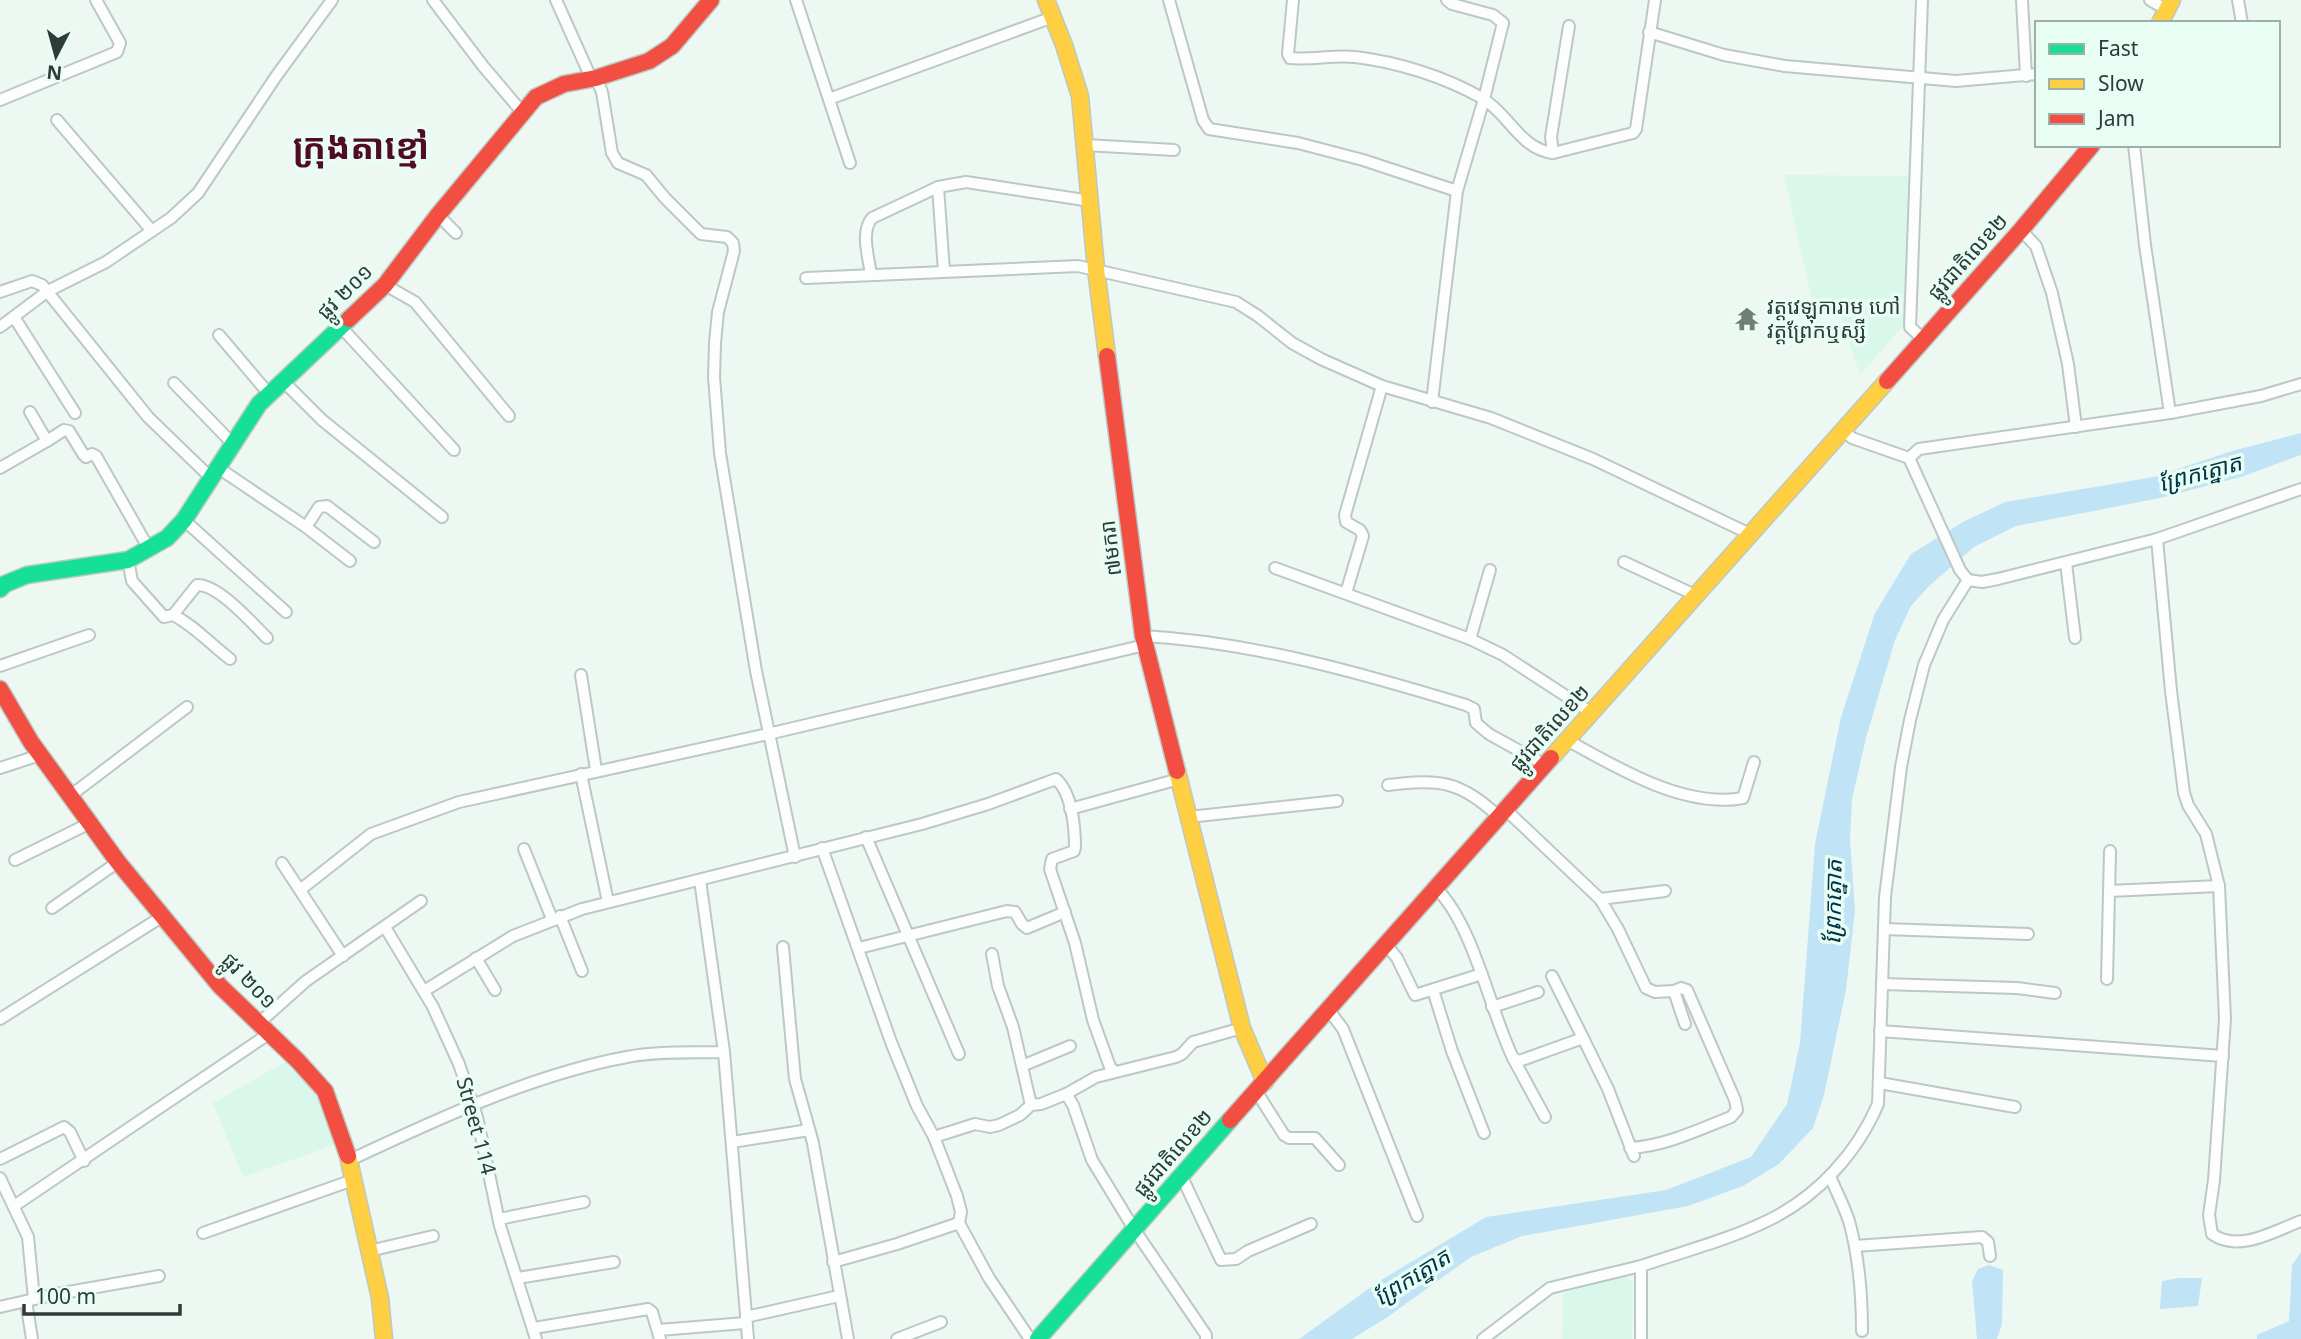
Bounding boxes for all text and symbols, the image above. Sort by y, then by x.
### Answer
north arrow [21,21,91,91]
legend [2035,21,2280,147]
text: Fast [2098,34,2139,62]
text: N [45,59,63,87]
text: Slow [2098,69,2144,97]
text: Jam [2096,104,2135,132]
district label: ក្រុងតាខ្មៅ [293,122,429,169]
street label: ផ្លូវជាតិលេខ២ [1921,207,2018,310]
street label: ផ្លូវ ២០១ [310,257,383,330]
place label: វត្តវេឡុការាម ហៅ វត្តព្រែកឬស្សី [1767,292,1901,345]
temple icon: វត្តវេឡុការាម ហៅ វត្តព្រែកឬស្សី [1733,305,1761,333]
water label: ព្រែកត្នោត [2155,445,2246,498]
street label: ៧មករា [1093,519,1127,578]
street label: ផ្លូវជាតិលេខ២ [1503,678,1600,781]
water label: ព្រែកត្នោត [1815,858,1849,945]
street label: ផ្លូវ ២០១ [212,946,283,1019]
street label: Street 114 [450,1074,503,1178]
street label: ផ្លូវជាតិលេខ២ [1126,1103,1223,1206]
water label: ព្រែកត្នោត [1367,1239,1457,1312]
scale bar [24,1272,180,1316]
text: 100 m [35,1282,96,1310]

